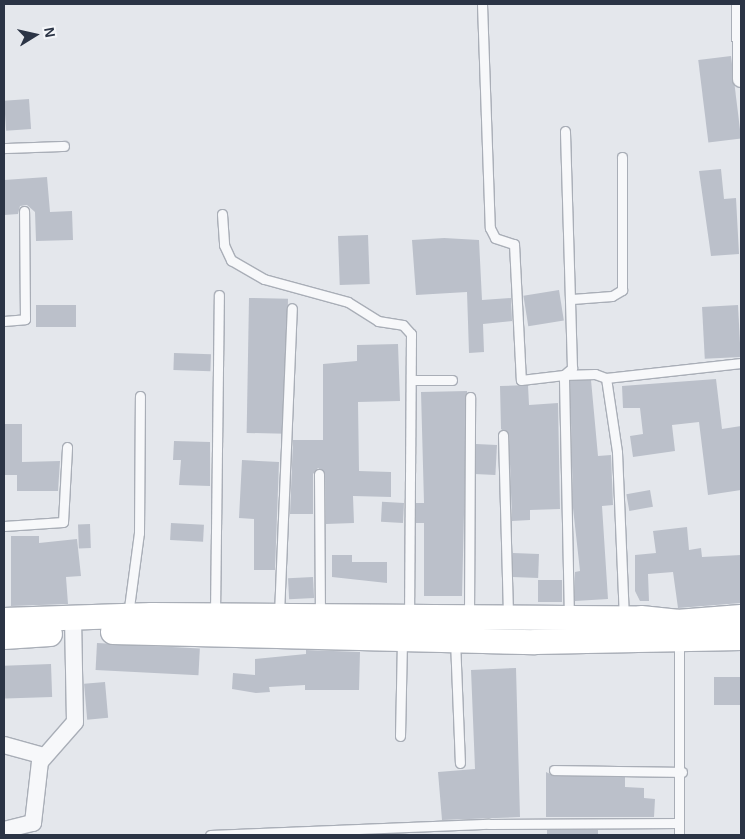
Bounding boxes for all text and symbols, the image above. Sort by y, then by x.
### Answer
north arrow [10,10,60,60]
text: N [41,26,59,39]

